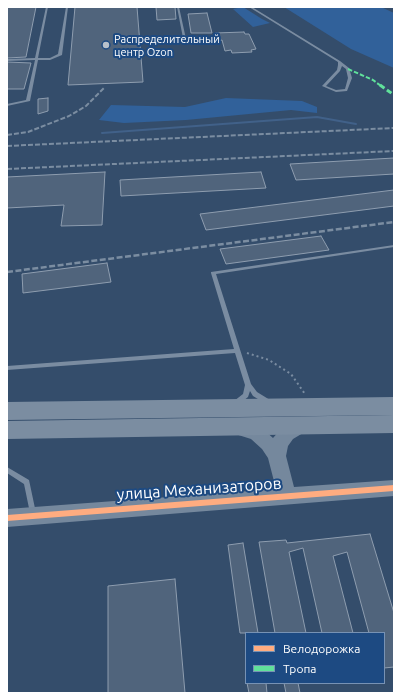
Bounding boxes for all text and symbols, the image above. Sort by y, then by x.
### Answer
place label: Распределительный центр Ozon [114,32,220,58]
marker: Распределительный центр Ozon [101,40,111,50]
street label: улица Механизаторов [116,474,282,504]
legend [245,632,385,684]
text: Велодорожка [283,642,360,655]
text: Тропа [283,662,316,675]

